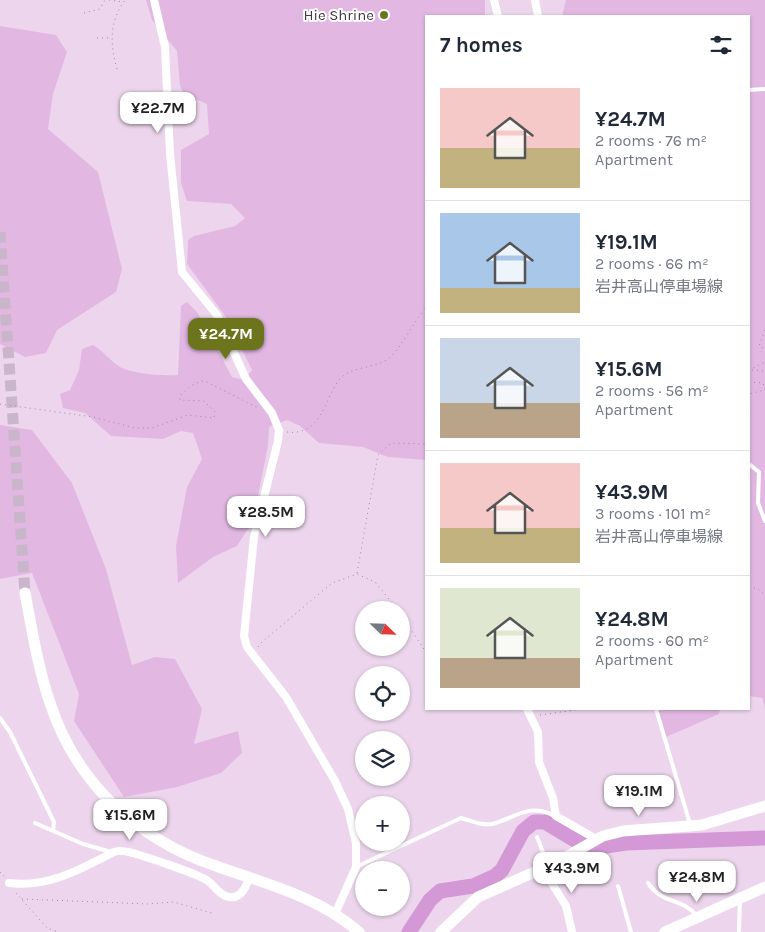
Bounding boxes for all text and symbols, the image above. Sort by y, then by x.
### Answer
place label: Hie Shrine [303,6,374,24]
marker: Hie Shrine [378,9,390,21]
icon: filters [707,31,735,59]
text: 7 homes [440,33,523,57]
pin: ¥22.7M [117,92,199,134]
text: ¥22.7M [131,98,185,117]
text: ¥24.7M [595,107,666,131]
icon: home [480,108,540,168]
text: 2 rooms · 76 m² [595,131,707,150]
text: Apartment [595,150,673,169]
text: ¥19.1M [595,230,658,254]
icon: home [480,233,540,293]
text: 2 rooms · 66 m² [595,254,709,273]
text: 岩井高山停車場線 [595,277,723,296]
pin: ¥24.7M [185,318,267,360]
text: ¥24.7M [199,324,253,343]
text: ¥15.6M [595,357,663,381]
icon: home [480,358,540,418]
text: 2 rooms · 56 m² [595,381,709,400]
text: Apartment [595,400,673,419]
text: ¥43.9M [595,480,669,504]
icon: home [480,483,540,543]
pin: ¥28.5M [225,496,307,538]
text: ¥28.5M [238,502,294,521]
text: 3 rooms · 101 m² [595,504,711,523]
text: 岩井高山停車場線 [595,527,723,546]
north arrow [355,601,410,656]
map controls [355,601,410,916]
text: ¥24.8M [595,607,669,631]
icon: home [480,608,540,668]
text: 2 rooms · 60 m² [595,631,709,650]
text: Apartment [595,650,673,669]
button: locate [355,666,410,721]
button: layers [355,731,410,786]
pin: ¥19.1M [598,774,680,817]
text: ¥19.1M [615,781,663,800]
button: + [355,796,410,851]
pin: ¥15.6M [89,798,171,841]
text: ¥15.6M [104,805,156,824]
pin: ¥43.9M [531,852,613,894]
text: ¥43.9M [544,858,600,877]
pin: ¥24.8M [656,860,738,903]
button: − [355,861,410,916]
text: ¥24.8M [669,867,725,886]

